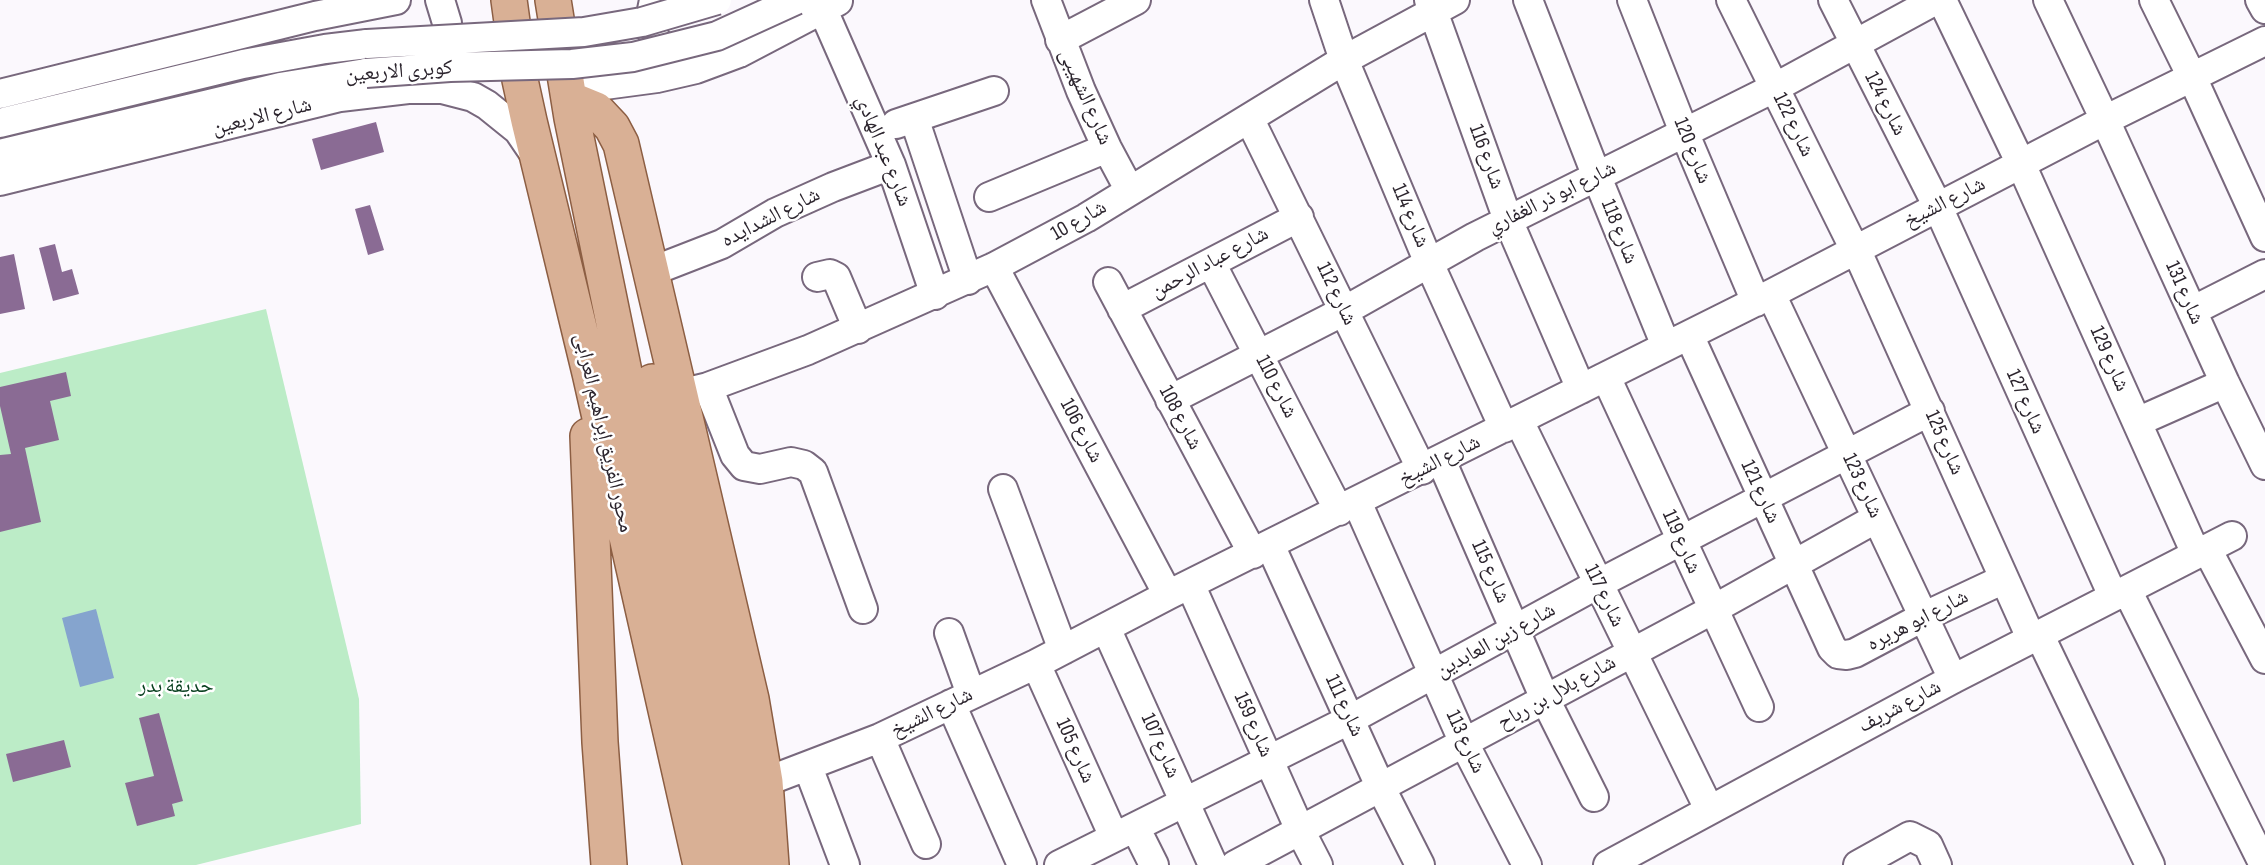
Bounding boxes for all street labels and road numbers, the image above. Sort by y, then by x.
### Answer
street label: شارع الشهيبى [1053,45,1117,149]
street label: كوبرى الاربعين [345,56,453,88]
street label: شارع 124 [1858,68,1912,140]
street label: شارع 122 [1767,89,1819,161]
street label: شارع الاربعين [210,92,314,142]
street label: شارع عبد الهادي [849,92,917,210]
street label: شارع 120 [1667,114,1717,188]
street label: شارع 116 [1463,121,1509,193]
street label: شارع ابو ذر الغفاري [1484,156,1620,240]
street label: شارع الشيخ [1900,172,1990,234]
street label: شارع 114 [1385,180,1435,252]
street label: شارع الشدايده [717,182,825,254]
street label: شارع 10 [1047,195,1111,247]
street label: شارع 118 [1595,196,1643,268]
street label: شارع عباد الرحمن [1147,221,1273,305]
street label: شارع 131 [2159,257,2209,329]
street label: شارع 112 [1310,258,1362,330]
street label: شارع 129 [2083,322,2135,396]
street label: محور الفريق إبراهيم العرابى [568,331,638,535]
street label: شارع 110 [1249,351,1303,423]
street label: شارع 127 [2000,366,2050,438]
street label: شارع 108 [1153,382,1207,454]
street label: شارع 106 [1054,395,1108,467]
street label: شارع 125 [1919,407,1969,479]
street label: شارع الشيخ [1395,430,1485,492]
street label: شارع 123 [1836,450,1888,522]
street label: شارع 121 [1734,456,1786,528]
street label: شارع 119 [1656,506,1706,578]
street label: شارع 115 [1465,537,1515,607]
street label: شارع 117 [1578,561,1630,631]
street label: شارع ابو هريره [1863,585,1973,657]
street label: شارع زين العابدين [1432,598,1560,684]
street label: شارع بلال بن رباح [1493,650,1621,736]
street label: شارع 111 [1319,671,1369,741]
street label: شارع شريف [1854,675,1946,739]
street label: شارع الشيخ [887,682,977,744]
street label: شارع 159 [1228,689,1278,761]
street label: شارع 113 [1439,706,1491,778]
street label: شارع 107 [1135,710,1185,782]
street label: شارع 105 [1050,715,1100,787]

